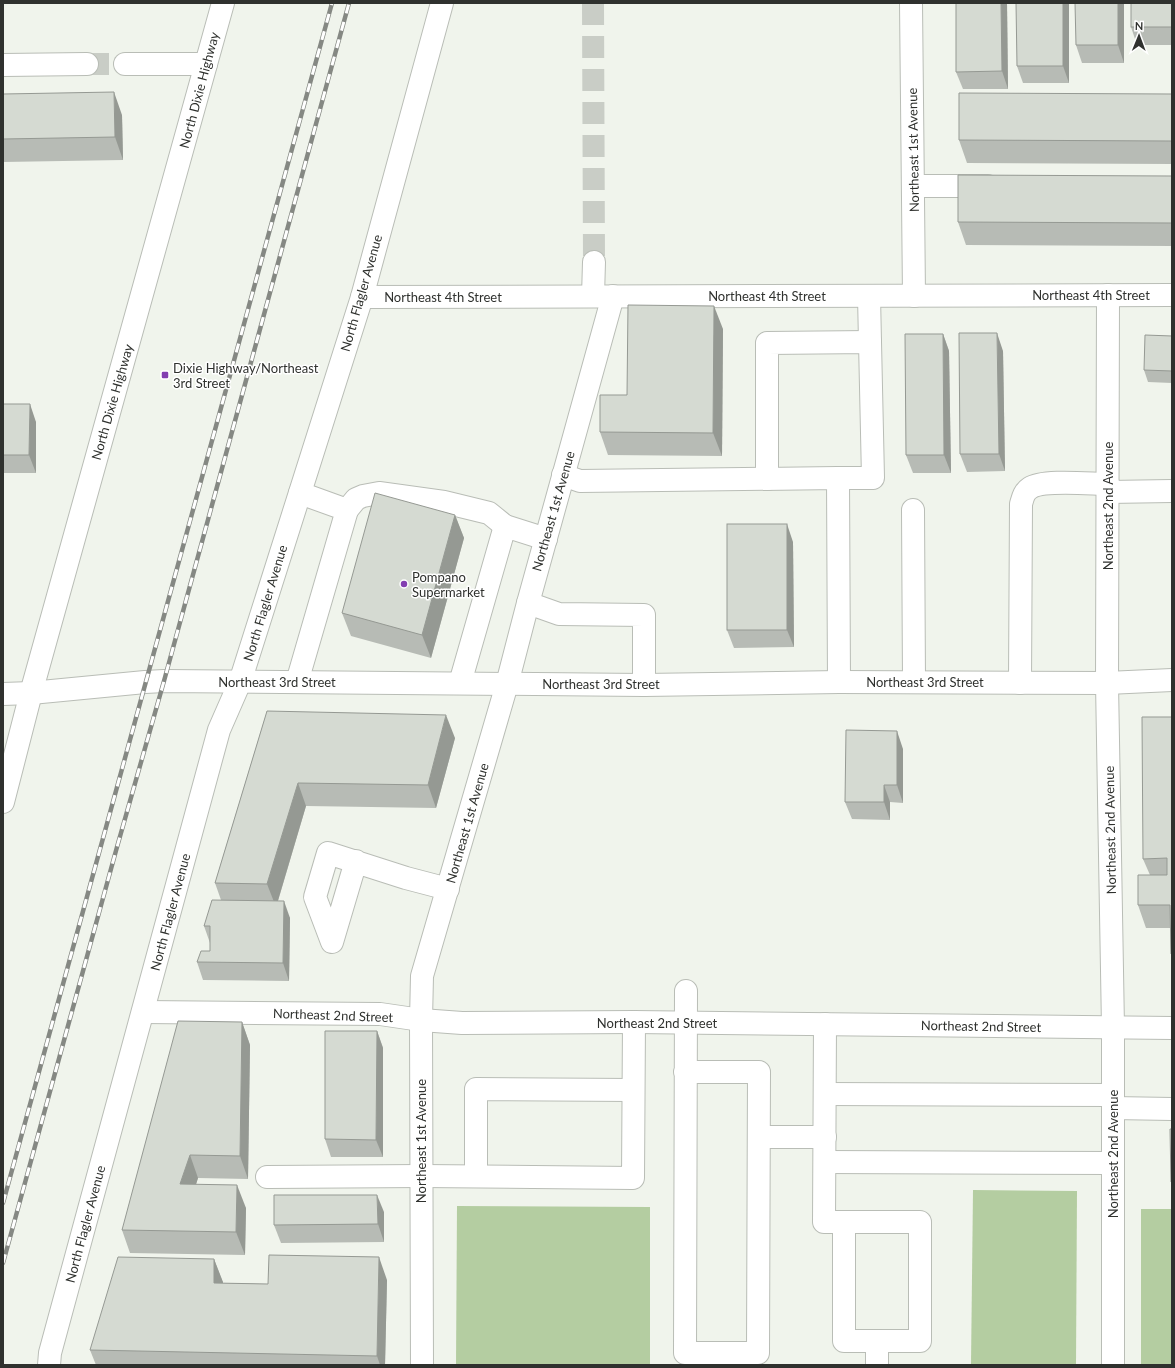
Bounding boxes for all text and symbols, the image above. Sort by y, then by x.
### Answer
north arrow [1119,16,1159,56]
text: N [1135,19,1144,32]
street label: North Dixie Highway [176,30,222,150]
street label: Northeast 1st Avenue [904,88,922,212]
street label: North Flagler Avenue [337,233,385,353]
street label: Northeast 4th Street [1032,287,1150,303]
street label: Northeast 4th Street [708,288,826,304]
street label: Northeast 4th Street [384,289,502,305]
street label: North Dixie Highway [88,342,136,462]
place label: Dixie Highway/Northeast 3rd Street [173,360,319,391]
marker: Dixie Highway/Northeast 3rd Street [160,370,170,380]
street label: Northeast 2nd Avenue [1100,442,1116,570]
street label: Northeast 1st Avenue [528,449,578,573]
street label: North Flagler Avenue [240,543,290,663]
place label: Pompano Supermarket [412,569,485,600]
marker: Pompano Supermarket [399,579,409,589]
street label: Northeast 3rd Street [218,674,336,690]
street label: Northeast 3rd Street [866,674,984,690]
street label: Northeast 3rd Street [542,676,660,692]
street label: Northeast 1st Avenue [442,761,492,885]
street label: Northeast 2nd Avenue [1101,765,1119,894]
street label: North Flagler Avenue [147,851,193,972]
street label: Northeast 2nd Street [273,1005,394,1025]
street label: Northeast 2nd Street [597,1015,717,1031]
street label: Northeast 2nd Street [921,1017,1042,1035]
street label: Northeast 1st Avenue [413,1079,429,1203]
street label: Northeast 2nd Avenue [1105,1090,1121,1218]
street label: North Flagler Avenue [62,1163,108,1284]

